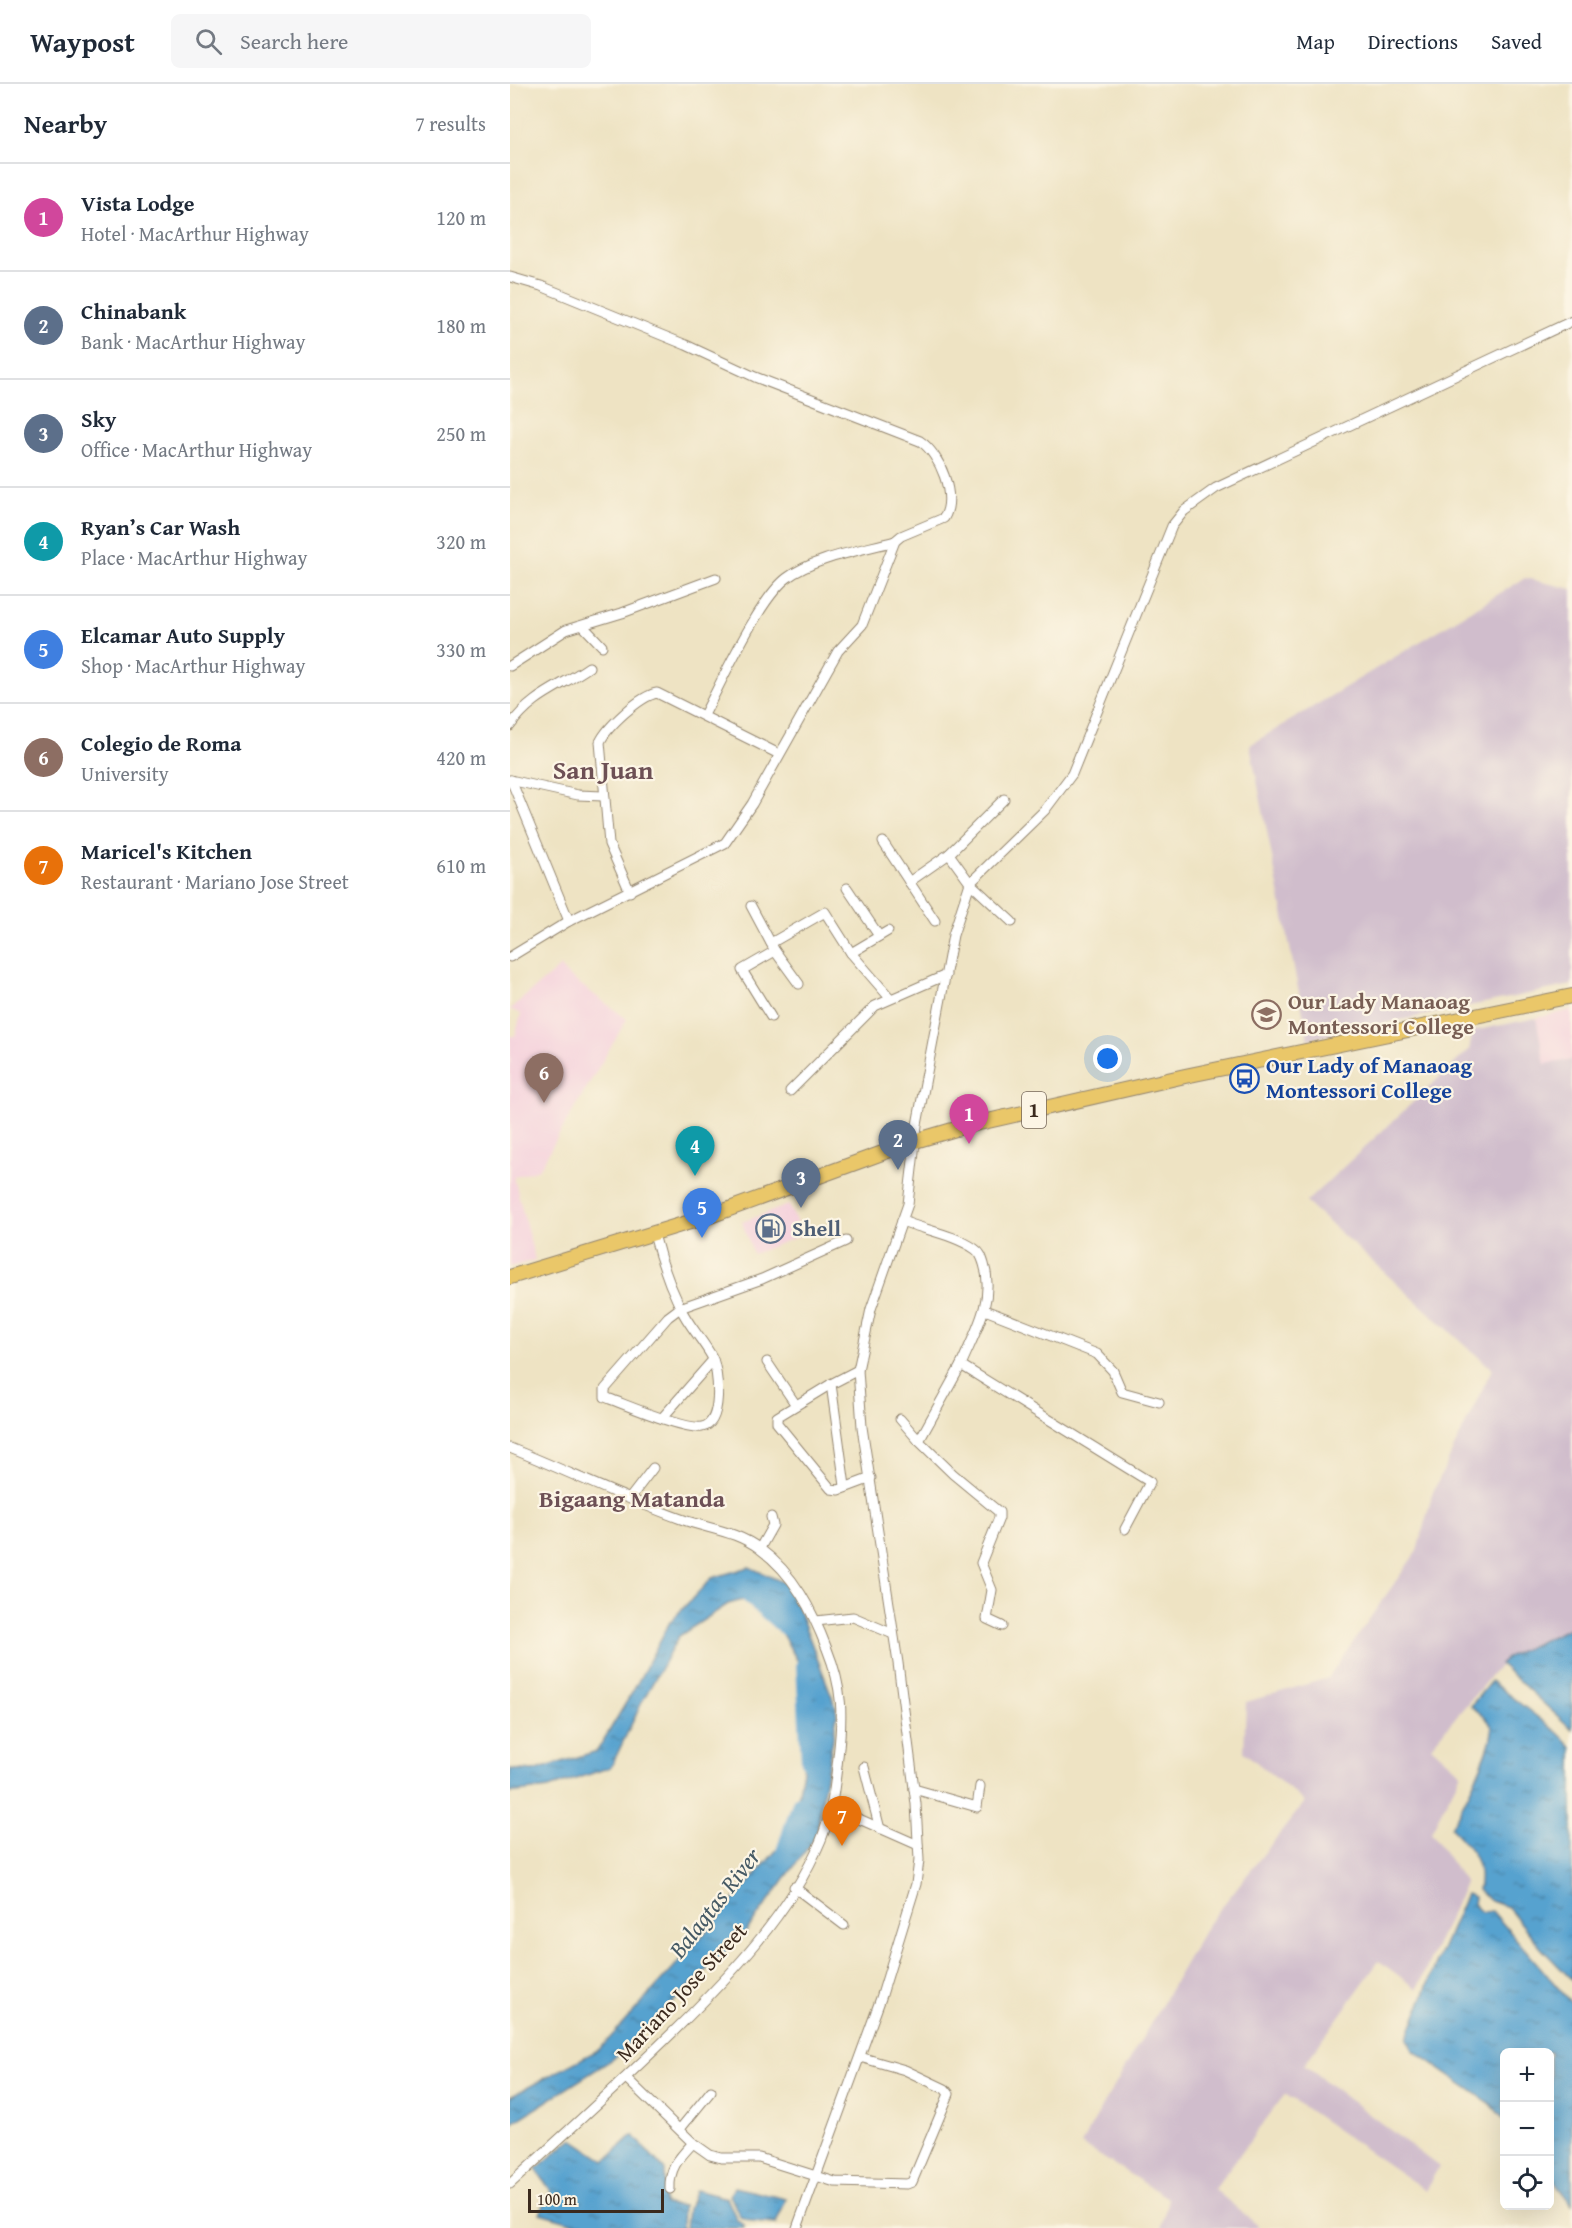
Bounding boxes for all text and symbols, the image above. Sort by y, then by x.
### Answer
search box [171,14,591,68]
text: Waypost [30,21,135,62]
icon: search [192,25,225,58]
text: Search here [240,25,348,57]
text: Map [1296,26,1335,57]
text: Directions [1368,26,1458,57]
text: Saved [1491,26,1542,57]
text: Nearby [24,104,107,143]
text: 7 results [415,109,486,138]
text: Vista Lodge [81,187,195,219]
text: 1 [38,203,49,232]
text: 120 m [436,203,486,232]
text: Hotel · MacArthur Highway [81,219,309,248]
text: Chinabank [81,295,186,327]
text: 2 [38,311,49,340]
text: 180 m [436,311,486,340]
text: Bank · MacArthur Highway [81,327,306,356]
text: Sky [81,403,116,435]
text: 3 [38,419,49,448]
text: 250 m [436,419,486,448]
text: Office · MacArthur Highway [81,435,312,464]
text: Ryan’s Car Wash [81,511,240,543]
text: 4 [38,527,49,556]
text: 320 m [436,527,486,556]
text: Place · MacArthur Highway [81,543,307,572]
text: Elcamar Auto Supply [81,619,285,651]
text: 5 [38,635,49,664]
text: 330 m [436,635,486,664]
text: Shop · MacArthur Highway [81,651,305,680]
text: Colegio de Roma [81,727,242,759]
text: 6 [38,743,49,772]
text: 420 m [436,743,486,772]
district label: San Juan [553,750,654,789]
text: University [81,759,169,788]
text: Maricel's Kitchen [81,835,252,867]
text: 7 [38,851,49,880]
text: 610 m [436,851,486,880]
text: Restaurant · Mariano Jose Street [81,867,349,896]
place label: Our Lady Manaoag Montessori College [1288,985,1474,1042]
school or university icon: Our Lady Manaoag Montessori College [1251,998,1283,1030]
your location [1093,1044,1122,1073]
place label: Our Lady of Manaoag Montessori College [1266,1049,1473,1106]
pin: 6 [525,1054,564,1103]
bus stop icon: Our Lady of Manaoag Montessori College [1229,1062,1261,1094]
road number: 1 [1022,1092,1046,1128]
pin: 1 [950,1094,988,1144]
pin: 2 [878,1120,918,1170]
pin: 4 [676,1126,714,1176]
pin: 3 [782,1158,820,1208]
pin: 5 [682,1188,722,1238]
fuel station icon: Shell [755,1212,787,1244]
place label: Shell [792,1212,841,1244]
district label: Bigaang Matanda [539,1481,726,1516]
pin: 7 [822,1796,862,1846]
water label: Balagtas River [660,1839,770,1966]
street label: Mariano Jose Street [608,1915,754,2069]
map controls [1500,2048,1554,2210]
button: + [1500,2048,1554,2102]
button: − [1500,2102,1554,2156]
button: locate [1500,2156,1554,2210]
scale bar [528,2186,664,2214]
text: 100 m [537,2187,577,2211]

